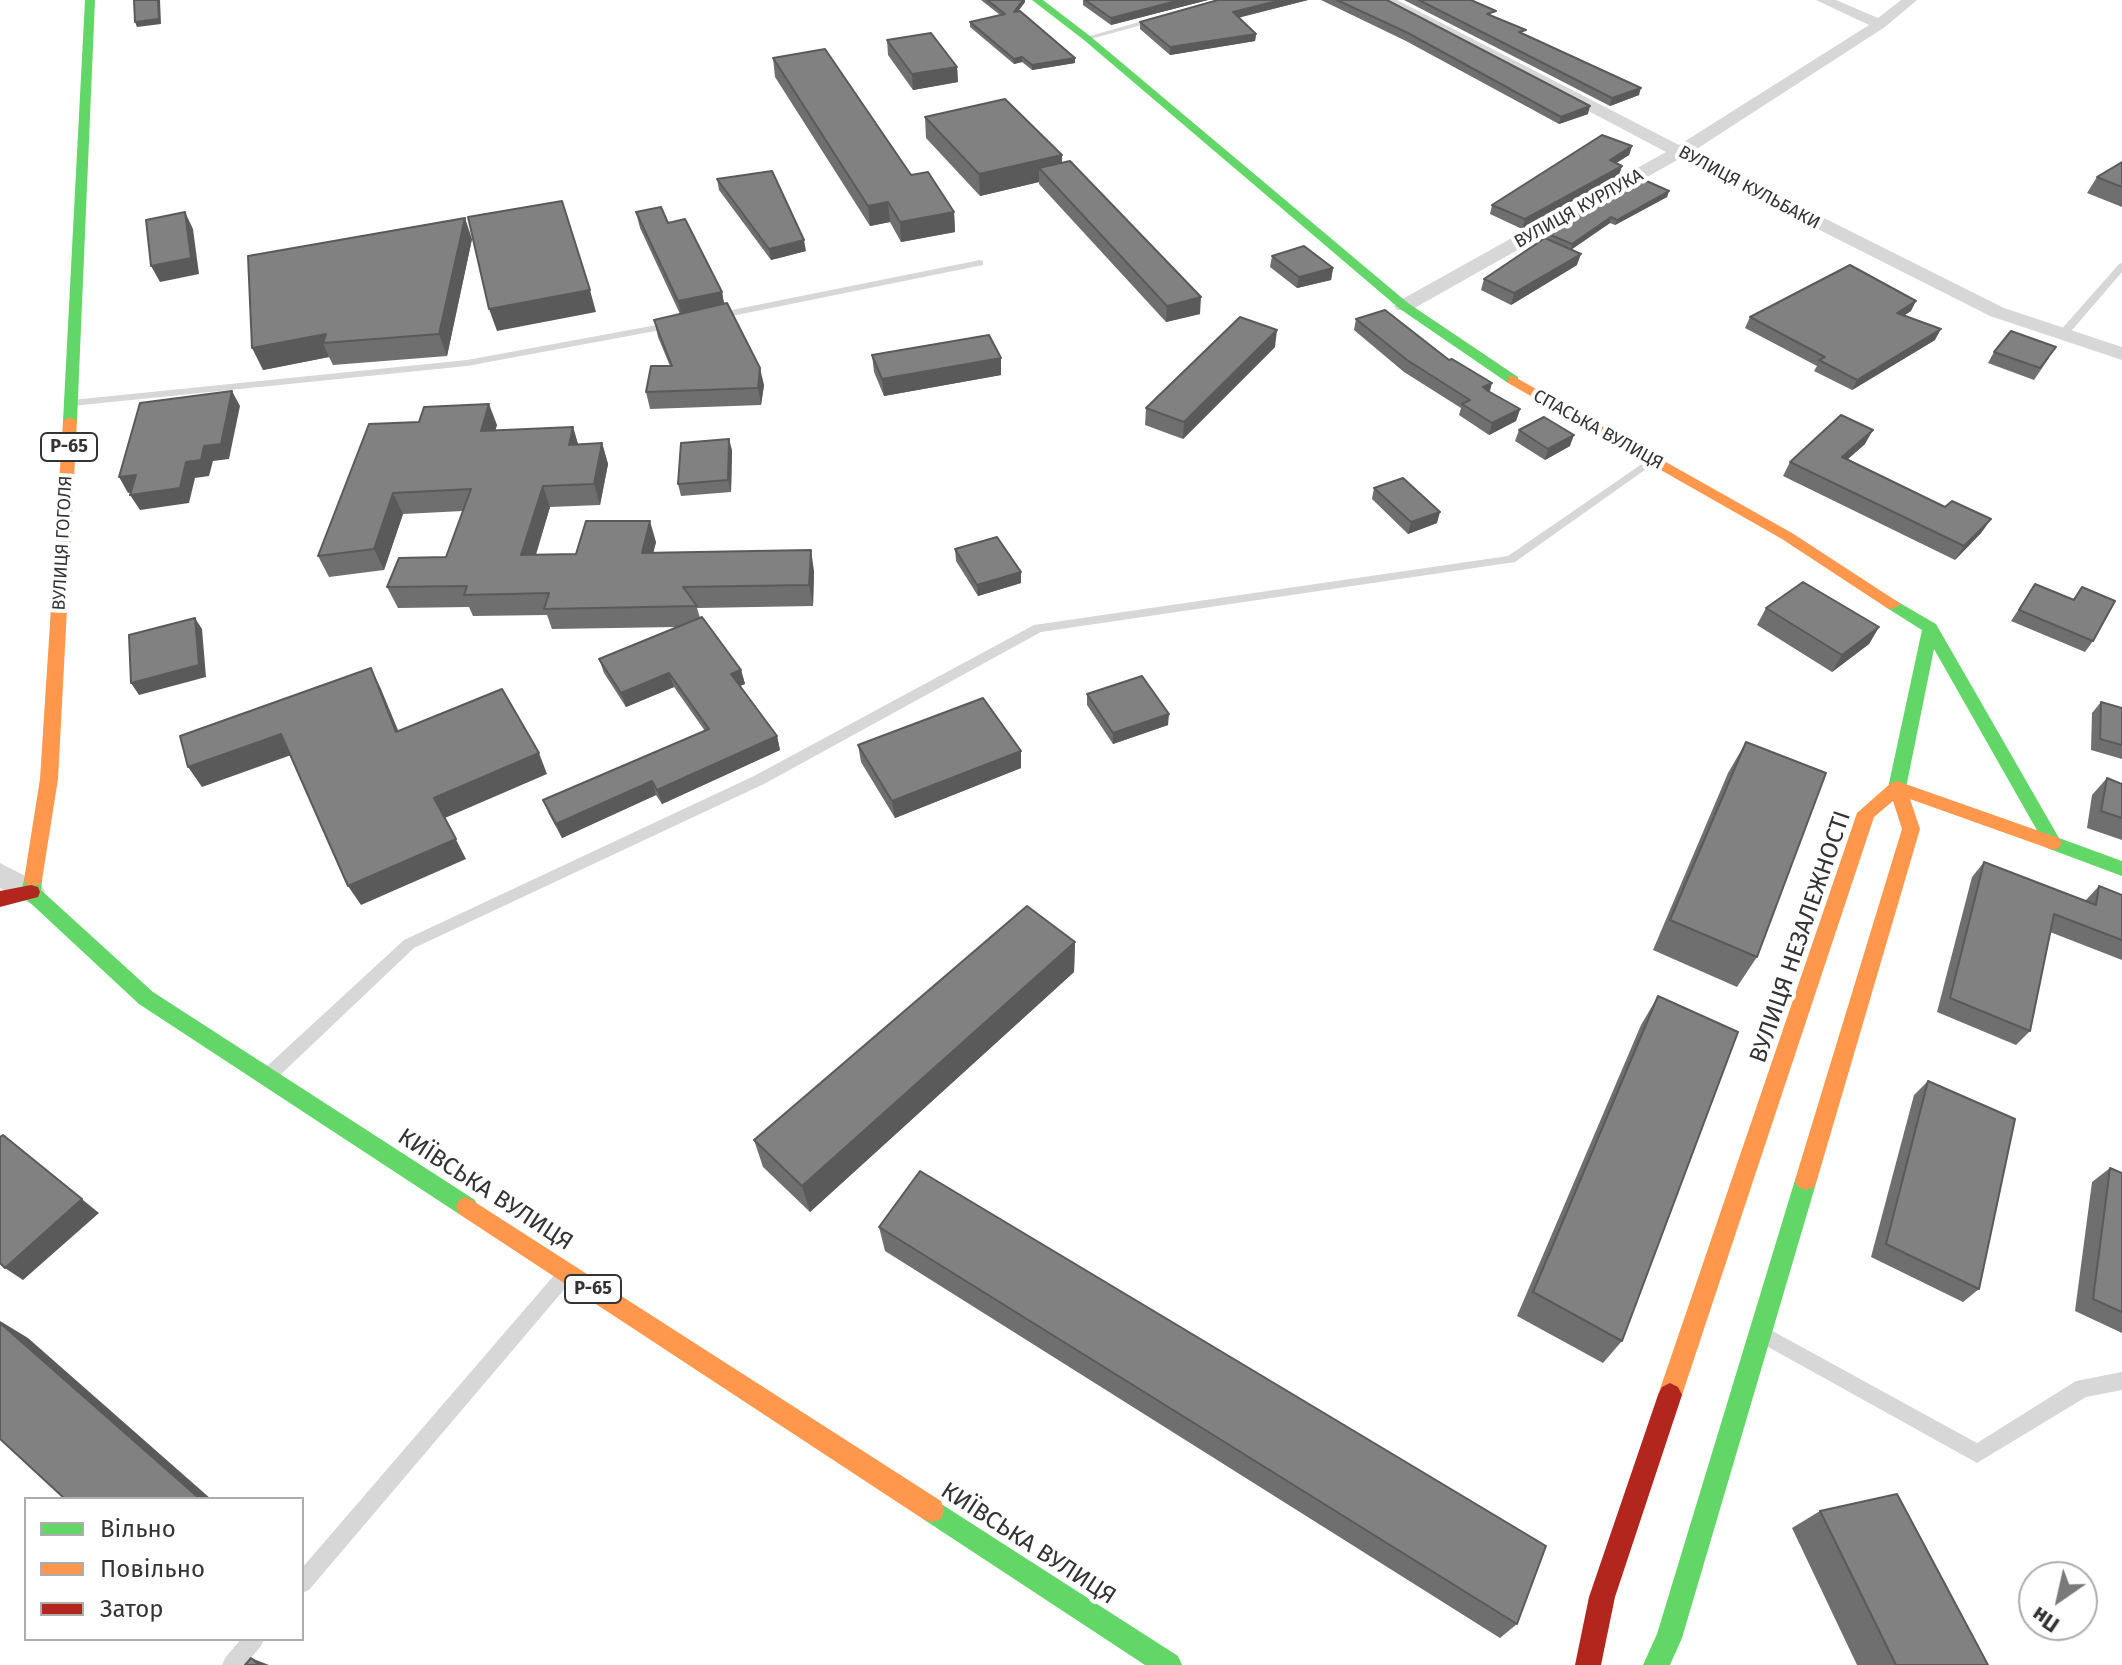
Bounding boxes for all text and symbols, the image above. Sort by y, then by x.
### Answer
street label: ВУЛИЦЯ КУЛЬБАКИ [1675,142,1823,234]
street label: ВУЛИЦЯ КУРЛУКА [1511,165,1647,253]
street label: СПАСЬКА ВУЛИЦЯ [1529,385,1667,475]
road number: Р-65 [41,433,97,461]
street label: ВУЛИЦЯ ГОГОЛЯ [49,475,77,611]
street label: ВУЛИЦЯ НЕЗАЛЕЖНОСТІ [1744,807,1858,1067]
street label: КИЇВСЬКА ВУЛИЦЯ [392,1123,578,1257]
road number: Р-65 [565,1275,621,1303]
street label: КИЇВСЬКА ВУЛИЦЯ [935,1477,1121,1611]
legend [24,1497,304,1641]
text: Вільно [100,1515,176,1543]
text: Повільно [100,1555,205,1583]
north arrow [2018,1561,2098,1641]
text: Затор [100,1595,164,1623]
text: Пн [2026,1601,2064,1639]

